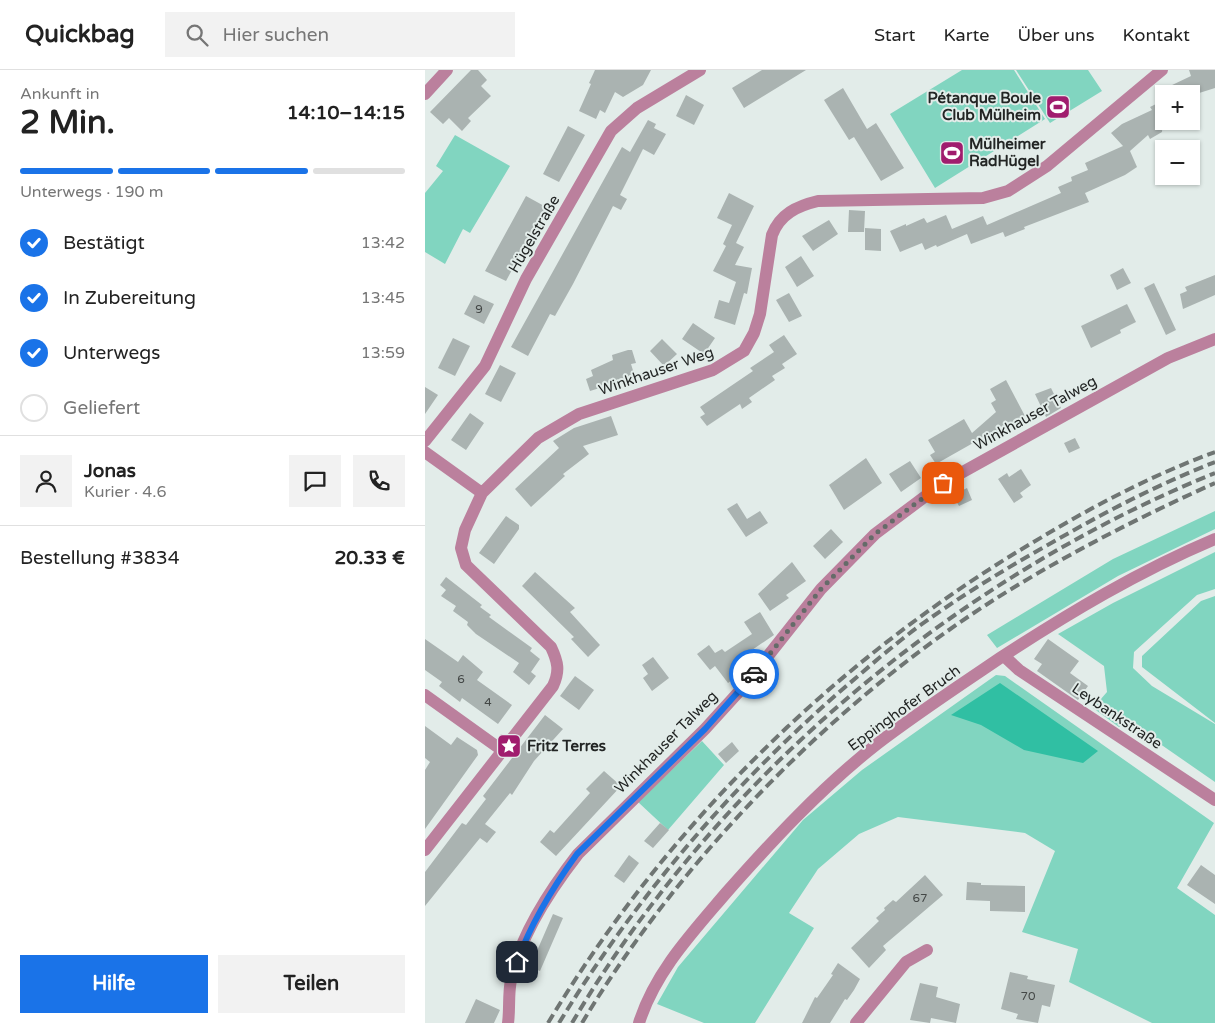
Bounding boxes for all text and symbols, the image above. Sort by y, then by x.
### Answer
search box [165,12,515,57]
text: Quickbag [25,20,135,49]
icon: search [183,21,211,49]
text: Hier suchen [223,24,329,46]
text: Start [874,24,915,46]
text: Karte [943,24,989,46]
text: Über uns [1017,24,1095,46]
text: Kontakt [1123,24,1190,46]
text: Ankunft in [20,84,100,104]
map controls [1155,85,1200,185]
button: + [1155,85,1200,130]
place label: Pétanque Boule Club Mülheim [928,89,1042,124]
sports icon: Pétanque Boule Club Mülheim [1045,94,1071,120]
text: 14:10–14:15 [287,102,405,124]
text: 2 Min. [20,104,115,142]
place label: Mülheimer RadHügel [969,135,1046,171]
sports icon: Mülheimer RadHügel [939,140,965,166]
button: − [1155,140,1200,185]
text: Unterwegs · 190 m [20,182,163,202]
street label: Hügelstraße [505,192,563,276]
icon: check [20,229,48,257]
text: Bestätigt [63,232,145,254]
text: 13:42 [361,233,405,253]
icon: check [20,284,48,312]
text: In Zubereitung [63,287,196,309]
text: 13:45 [361,288,405,308]
house number: 9 [475,302,483,316]
icon: check [20,339,48,367]
text: Unterwegs [63,342,160,364]
text: 13:59 [361,343,405,363]
street label: Winkhauser Weg [596,343,716,399]
street label: Winkhauser Talweg [970,372,1100,454]
text: Geliefert [63,397,140,419]
button: person [20,455,72,507]
button: chat [289,455,341,507]
button: phone [353,455,405,507]
text: Jonas [84,460,136,482]
pin [922,462,964,504]
icon: bag [929,469,957,497]
text: Kurier · 4.6 [84,482,167,502]
text: Bestellung #3834 [20,547,180,569]
text: 20.33 € [334,547,405,569]
courier [729,649,779,699]
icon: car [740,660,768,688]
street label: Eppinghofer Bruch [844,661,964,755]
house number: 6 [457,672,465,686]
street label: Leybankstraße [1068,679,1166,753]
street label: Winkhauser Talweg [611,687,721,797]
house number: 4 [484,695,492,709]
place icon: Fritz Terres [496,733,522,759]
place label: Fritz Terres [527,737,606,755]
house number: 67 [912,891,928,905]
pin [496,941,538,983]
icon: home [503,948,531,976]
button: Hilfe [20,955,208,1013]
button: Teilen [218,955,405,1013]
house number: 70 [1020,989,1036,1003]

